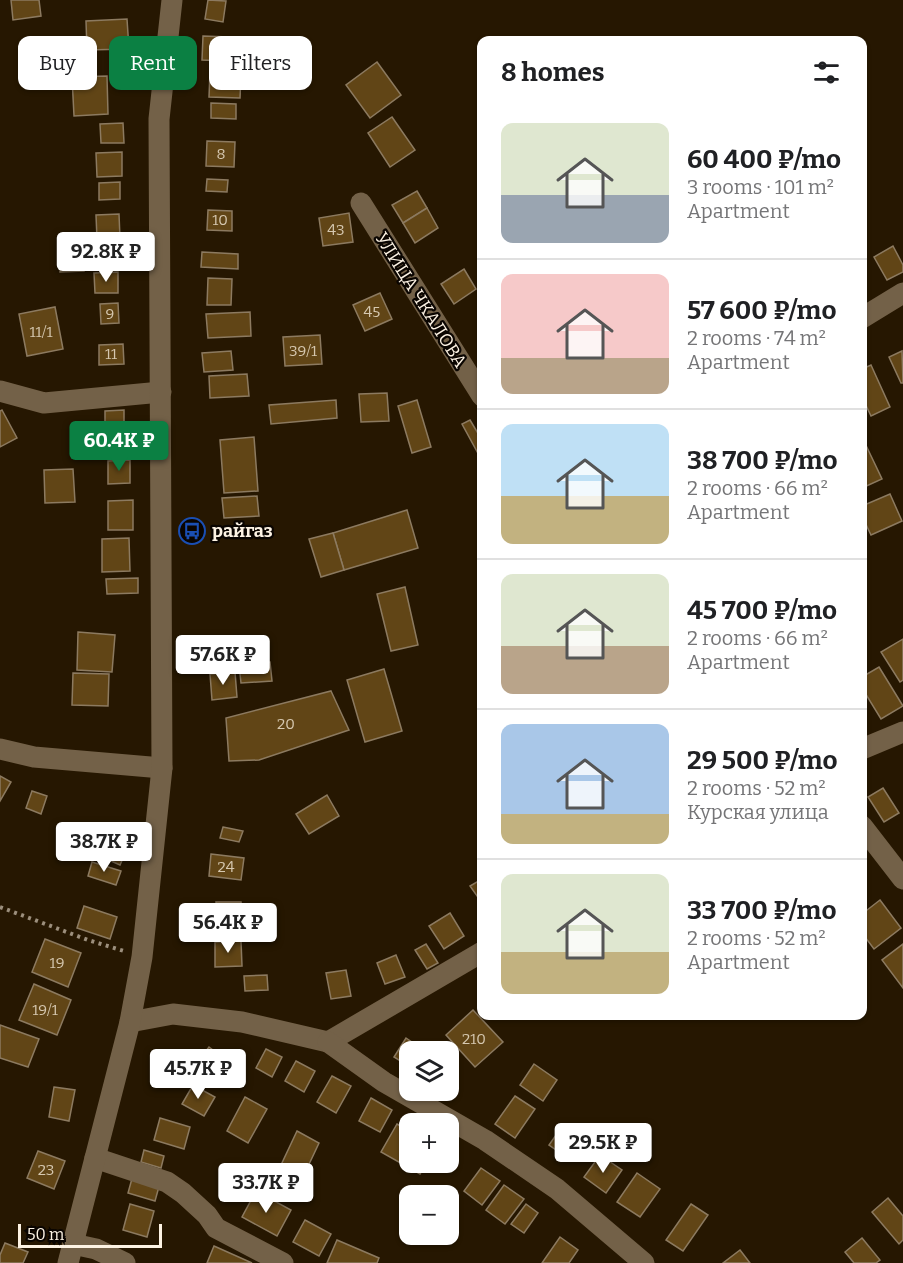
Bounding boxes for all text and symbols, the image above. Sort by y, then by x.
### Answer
chip: Buy [18,36,97,90]
chip: Rent [109,36,197,90]
chip: Filters [209,36,312,90]
icon: filters [810,56,843,89]
text: 8 homes [501,57,605,88]
text: 60 400 ₽/mo [687,144,841,175]
house number: 8 [216,145,226,163]
icon: home [549,147,621,219]
text: 3 rooms · 101 m² [687,175,834,199]
text: Apartment [687,199,790,223]
house number: 10 [212,211,228,229]
house number: 43 [327,221,345,239]
street label: УЛИЦА ЧКАЛОВА [370,228,472,372]
pin: 92.8K ₽ [51,232,161,283]
text: 92.8K ₽ [71,239,141,263]
text: 57 600 ₽/mo [687,295,836,326]
icon: home [549,298,621,370]
house number: 45 [364,303,380,321]
house number: 9 [106,305,114,323]
house number: 11/1 [29,323,53,341]
text: 2 rooms · 74 m² [687,326,826,350]
house number: 39/1 [289,342,317,360]
house number: 11 [105,345,117,363]
text: Apartment [687,350,790,374]
pin: 60.4K ₽ [64,421,174,472]
text: 60.4K ₽ [83,428,155,452]
text: 38 700 ₽/mo [687,445,838,476]
icon: home [549,448,621,520]
text: 2 rooms · 66 m² [687,476,828,500]
text: Apartment [687,500,790,524]
bus stop icon: райгаз [177,516,207,546]
place label: райгаз [212,520,273,542]
text: 45 700 ₽/mo [687,595,837,626]
icon: home [549,598,621,670]
text: 2 rooms · 66 m² [687,626,828,650]
pin: 57.6K ₽ [168,635,278,686]
text: 57.6K ₽ [190,642,256,666]
text: Apartment [687,650,790,674]
house number: 20 [277,715,295,733]
text: 29 500 ₽/mo [687,745,838,776]
icon: home [549,748,621,820]
text: 2 rooms · 52 m² [687,776,826,800]
text: Курская улица [687,800,829,824]
pin: 38.7K ₽ [49,822,159,873]
text: 38.7K ₽ [70,829,138,853]
house number: 24 [218,858,235,876]
text: 33 700 ₽/mo [687,895,836,926]
icon: home [549,898,621,970]
pin: 56.4K ₽ [173,903,283,954]
text: 56.4K ₽ [193,910,263,934]
text: 2 rooms · 52 m² [687,926,826,950]
text: Apartment [687,950,790,974]
house number: 19 [50,954,64,972]
house number: 19/1 [32,1001,58,1019]
house number: 210 [462,1030,486,1048]
map controls [399,1041,459,1245]
button: layers [399,1041,459,1101]
pin: 45.7K ₽ [143,1049,253,1100]
text: 45.7K ₽ [164,1056,232,1080]
button: + [399,1113,459,1173]
pin: 29.5K ₽ [548,1123,658,1174]
text: 29.5K ₽ [569,1130,637,1154]
house number: 23 [38,1161,54,1179]
pin: 33.7K ₽ [211,1163,321,1214]
text: 33.7K ₽ [232,1170,300,1194]
button: − [399,1185,459,1245]
scale bar [18,1221,162,1248]
text: 50 m [27,1225,64,1244]

